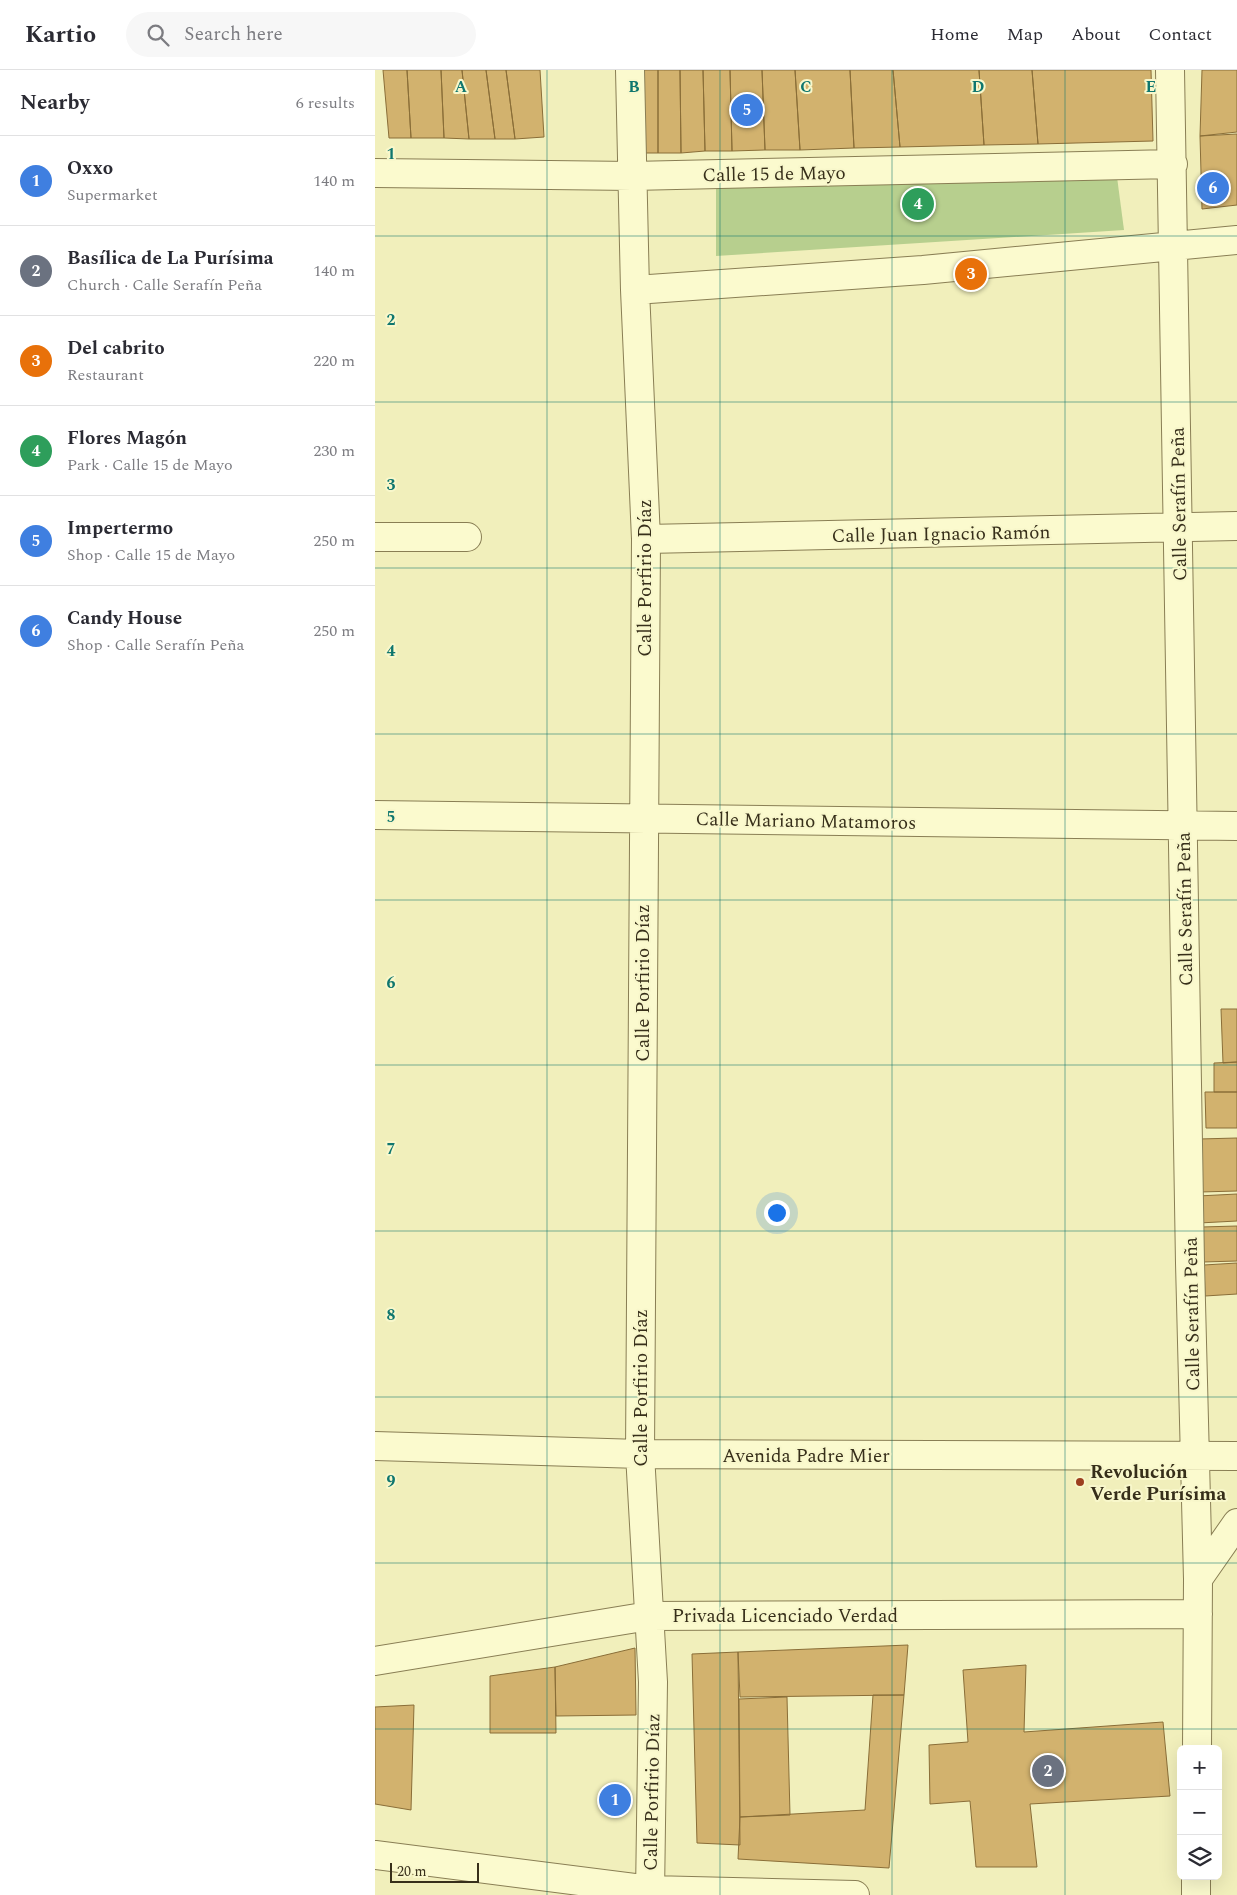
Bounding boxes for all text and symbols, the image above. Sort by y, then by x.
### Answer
search box [126,12,476,57]
text: Kartio [25,17,96,53]
text: Search here [184,20,283,49]
icon: search [144,21,172,49]
text: Home [930,21,979,48]
text: Map [1007,21,1043,48]
text: About [1071,21,1121,48]
text: Contact [1149,21,1212,48]
text: A [455,75,468,99]
text: B [628,75,640,99]
text: C [800,75,812,99]
text: D [972,75,985,99]
text: E [1146,75,1156,99]
text: Nearby [20,87,90,119]
text: 6 results [296,91,355,115]
pin: 5 [731,91,763,129]
text: 1 [387,142,395,166]
text: Oxxo [67,154,113,183]
street label: Calle 15 de Mayo [702,159,846,190]
text: 1 [32,169,40,193]
text: 140 m [313,169,355,193]
pin: 6 [1197,169,1229,207]
text: Supermarket [67,183,158,207]
pin: 4 [902,185,934,223]
text: Basílica de La Purísima [67,244,274,273]
pin: 3 [955,255,987,293]
text: 2 [32,259,40,283]
text: 140 m [313,259,355,283]
text: Church · Calle Serafín Peña [67,273,262,297]
text: 2 [387,308,396,332]
text: Del cabrito [67,334,165,363]
text: 3 [32,349,40,373]
text: 220 m [313,349,355,373]
text: Restaurant [67,363,144,387]
text: Flores Magón [67,424,187,453]
street label: Calle Serafín Peña [1164,426,1195,581]
text: 4 [32,439,40,463]
text: 230 m [313,439,355,463]
text: Park · Calle 15 de Mayo [67,453,233,477]
text: 3 [387,473,396,497]
street label: Calle Porfirio Díaz [631,499,660,657]
text: Impertermo [67,514,173,543]
street label: Calle Juan Ignacio Ramón [831,518,1051,551]
text: 5 [32,529,40,553]
text: 250 m [313,529,355,553]
text: Shop · Calle 15 de Mayo [67,543,235,567]
text: Candy House [67,604,182,633]
text: 6 [32,619,40,643]
text: 250 m [313,619,355,643]
text: Shop · Calle Serafín Peña [67,633,244,657]
text: 4 [387,639,396,663]
text: 5 [387,805,395,829]
street label: Calle Mariano Matamoros [695,805,917,838]
street label: Calle Serafín Peña [1170,831,1201,986]
street label: Calle Porfirio Díaz [629,904,658,1062]
text: 6 [387,971,396,995]
text: 7 [387,1137,396,1161]
your location [764,1200,790,1226]
street label: Calle Serafín Peña [1177,1236,1208,1391]
text: 8 [387,1303,396,1327]
street label: Calle Porfirio Díaz [627,1309,656,1467]
street label: Avenida Padre Mier [722,1442,890,1471]
place label: Revolución Verde Purísima [1090,1458,1226,1509]
text: 9 [387,1469,396,1493]
marker: Revolución Verde Purísima [1074,1476,1086,1488]
street label: Privada Licenciado Verdad [672,1602,898,1631]
street label: Calle Porfirio Díaz [637,1713,668,1871]
map controls [1177,1745,1222,1880]
button: + [1177,1745,1222,1790]
pin: 2 [1032,1752,1064,1790]
pin: 1 [599,1781,631,1819]
button: − [1177,1790,1222,1835]
button: layers [1177,1835,1222,1880]
scale bar [390,1860,479,1883]
text: 20 m [397,1861,427,1882]

